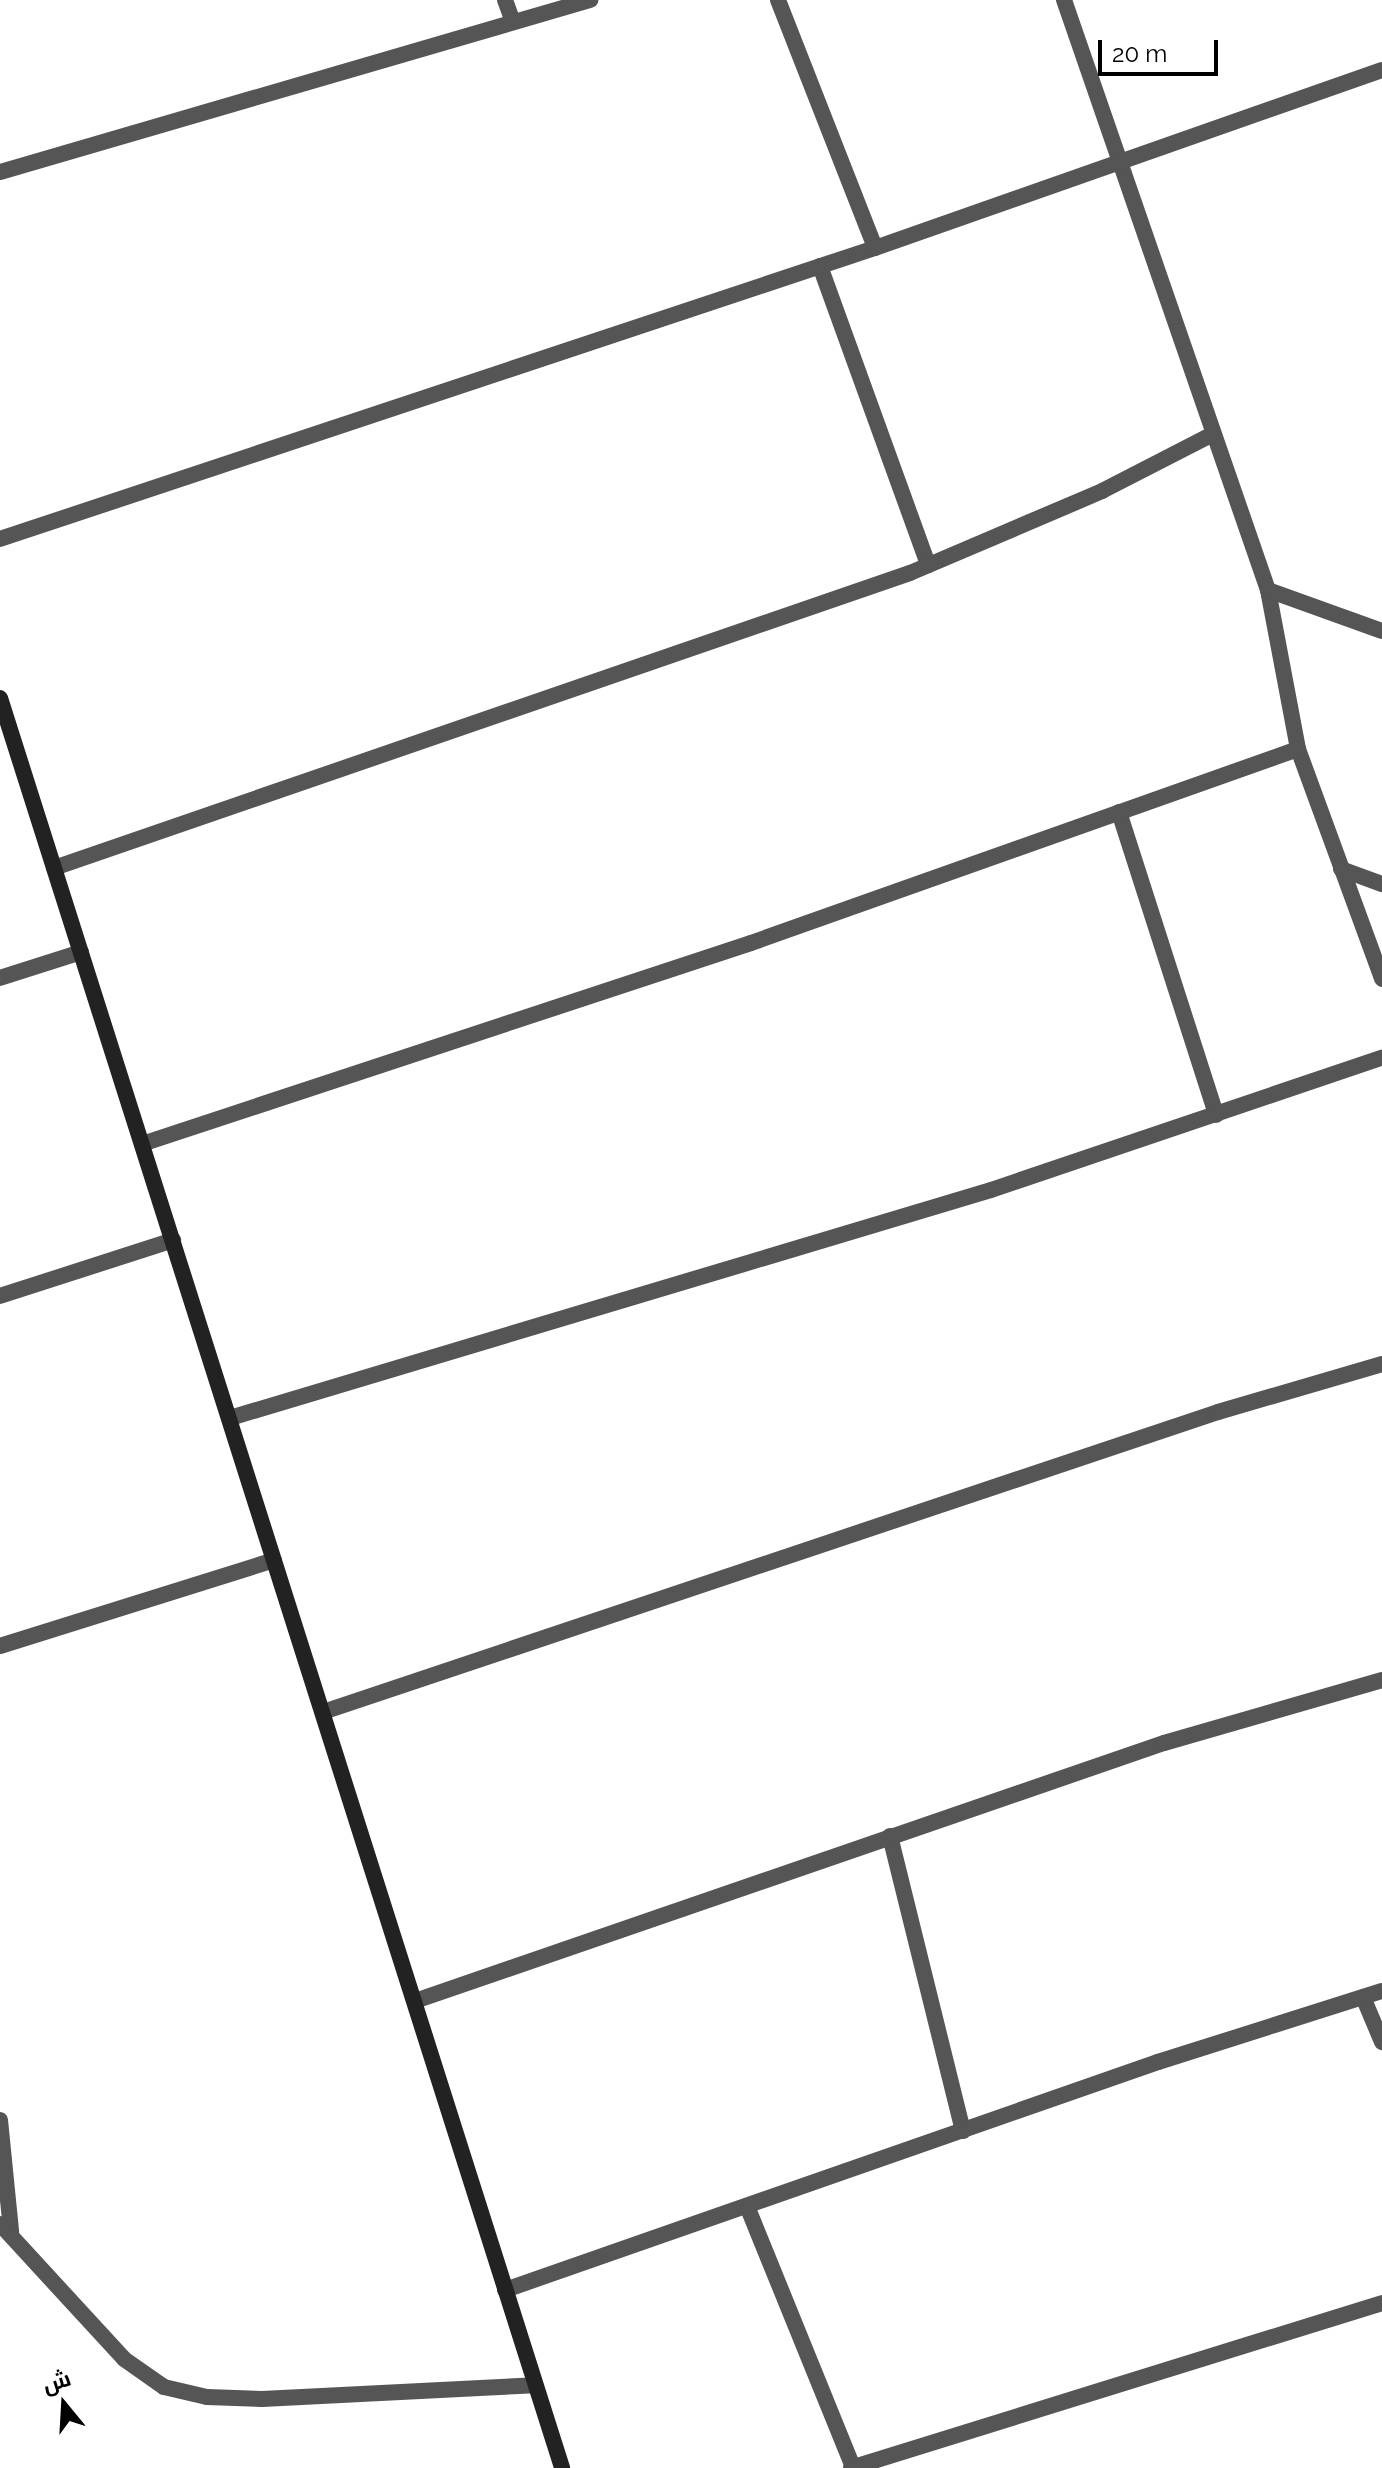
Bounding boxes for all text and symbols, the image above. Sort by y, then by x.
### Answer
scale bar [1102,24,1222,74]
text: 20 m [1112,39,1167,68]
north arrow [24,2364,104,2444]
text: ش [39,2364,74,2398]

